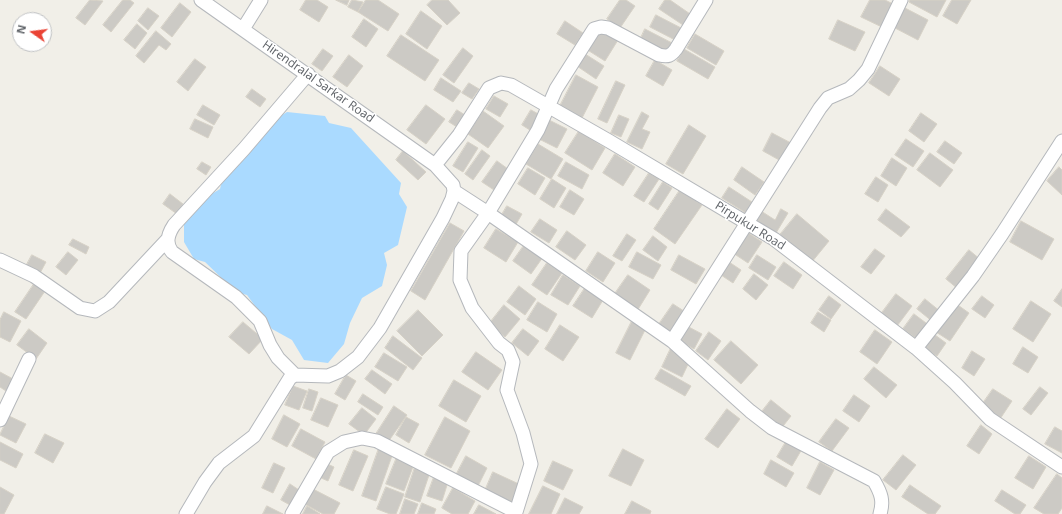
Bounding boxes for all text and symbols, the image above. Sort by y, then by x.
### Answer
north arrow [12,12,52,52]
text: N [12,23,29,35]
street label: Hirendralal Sarkar Road [259,38,377,126]
street label: Pirpukur Road [712,199,788,253]

